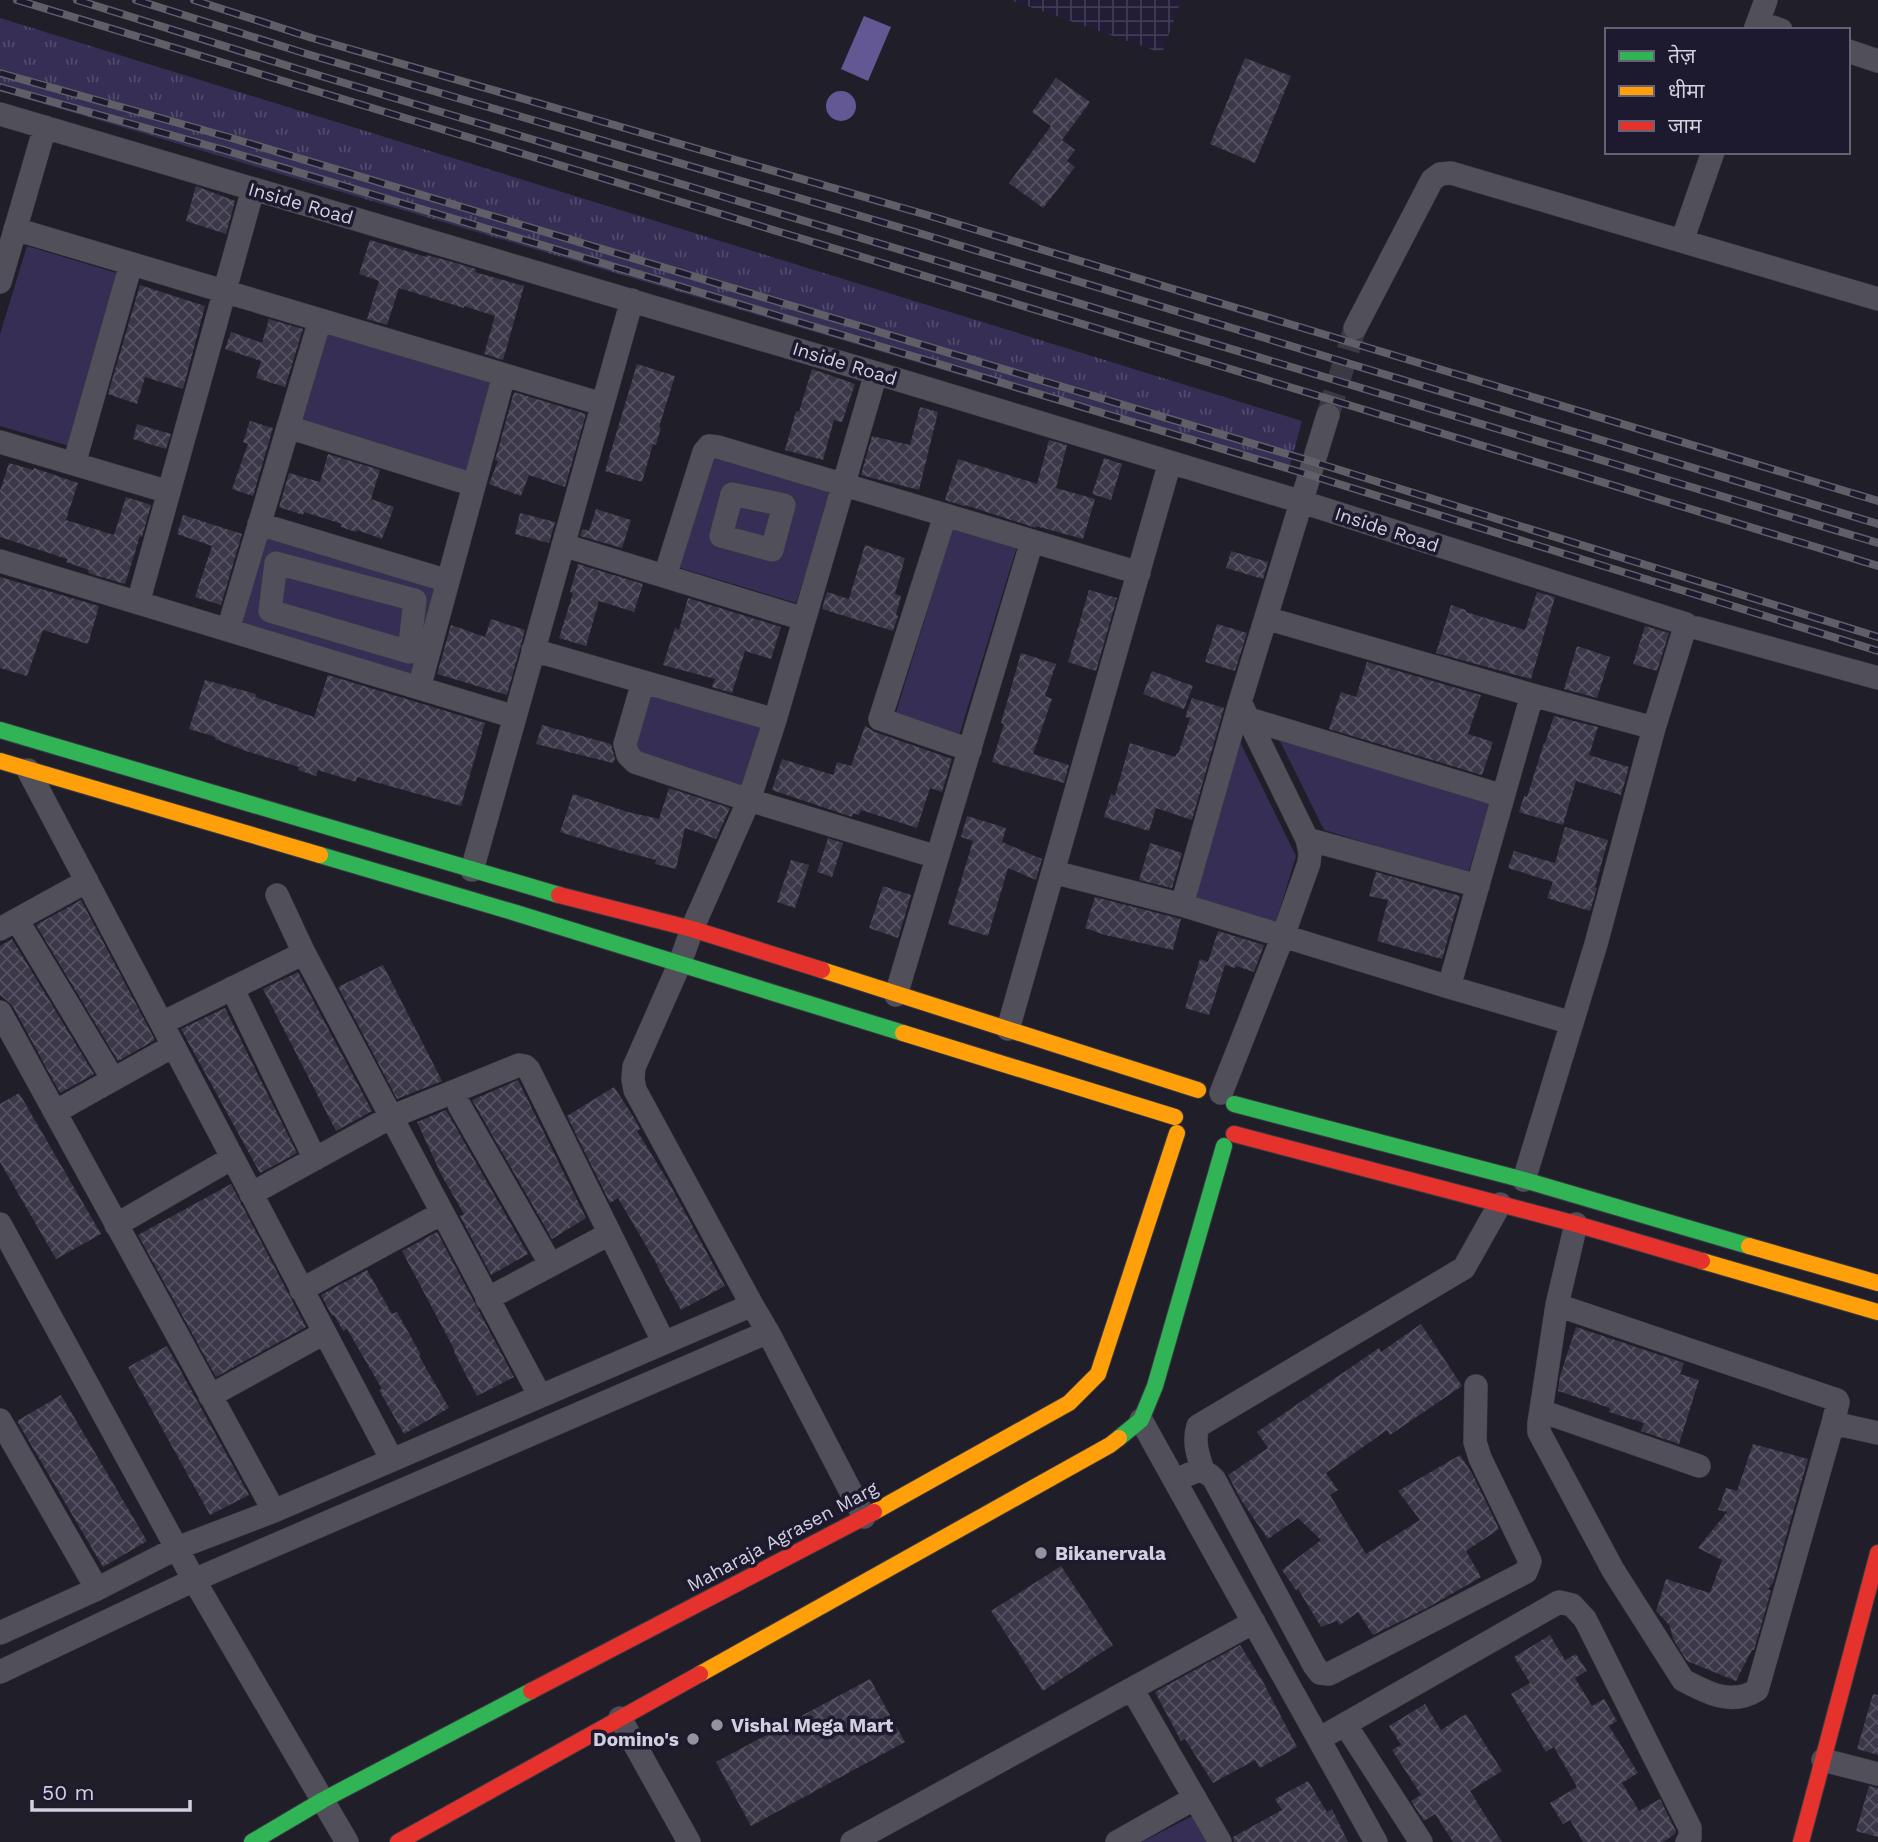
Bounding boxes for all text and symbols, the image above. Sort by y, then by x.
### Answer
legend [1605,28,1850,154]
text: तेज़ [1668,43,1696,68]
text: धीमा [1668,78,1705,103]
text: जाम [1668,113,1702,138]
street label: Inside Road [246,178,356,229]
street label: Inside Road [790,337,900,390]
street label: Inside Road [1332,502,1442,557]
street label: Maharaja Agrasen Marg [683,1476,882,1597]
place label: Bikanervala [1055,1542,1166,1565]
marker: Bikanervala [1033,1545,1049,1561]
place label: Vishal Mega Mart [731,1714,894,1737]
marker: Vishal Mega Mart [709,1717,725,1733]
place label: Domino's [593,1728,679,1751]
marker: Domino's [685,1731,701,1747]
scale bar [32,1769,189,1813]
text: 50 m [42,1780,94,1805]

